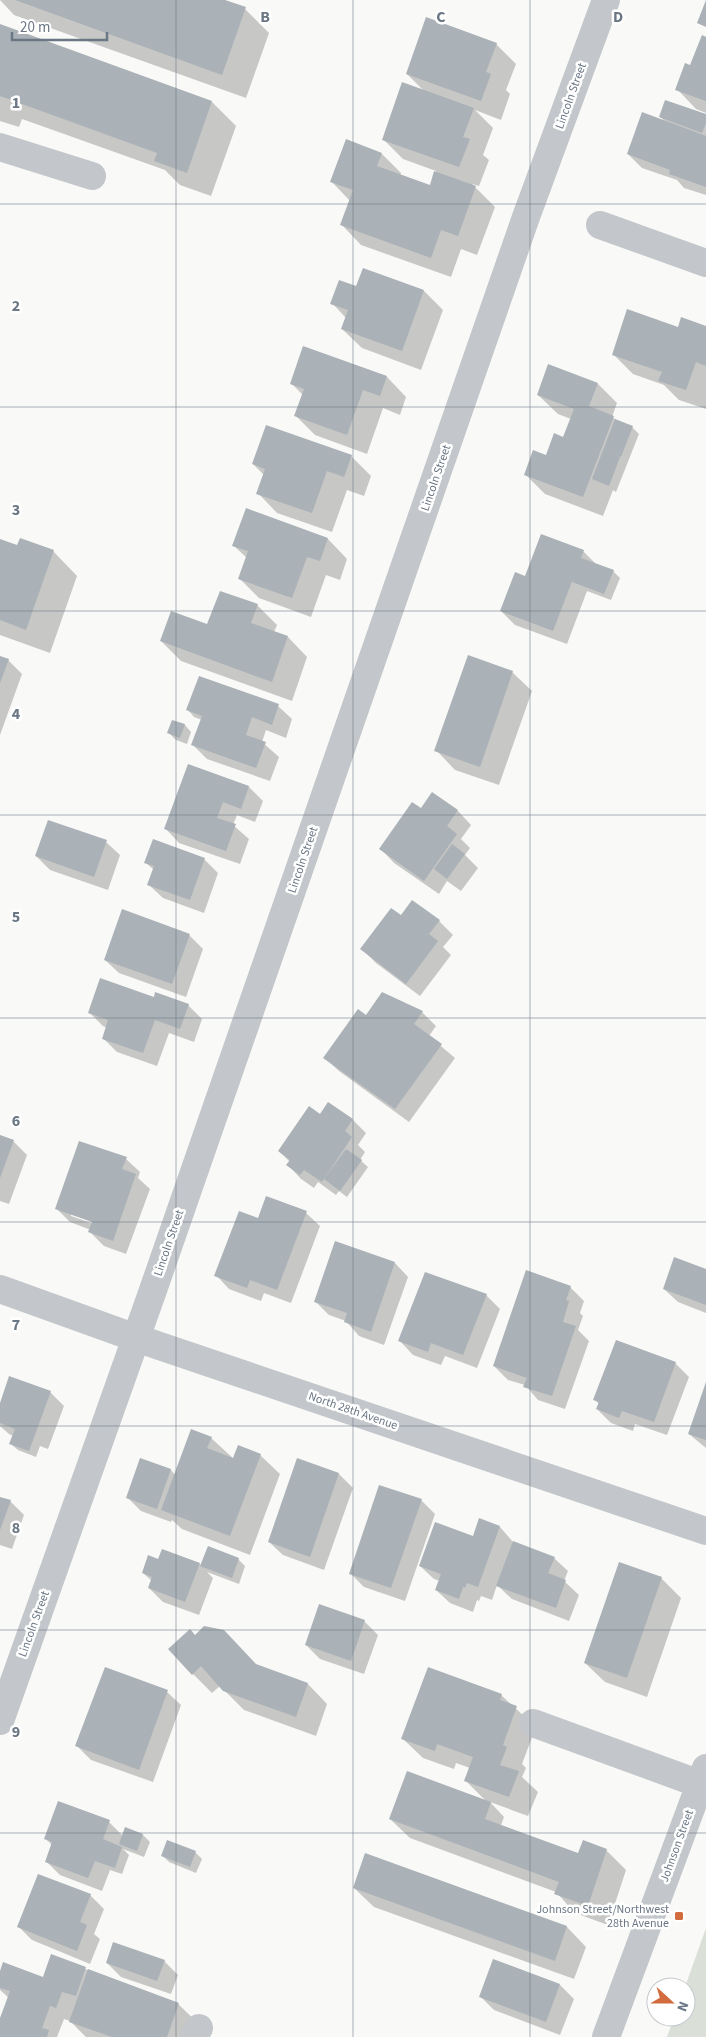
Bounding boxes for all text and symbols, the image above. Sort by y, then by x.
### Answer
text: B [260,6,270,28]
text: C [436,6,446,28]
text: D [613,6,623,28]
scale bar [12,10,108,42]
text: 20 m [20,17,50,38]
street label: Lincoln Street [551,61,591,131]
text: 1 [12,92,20,114]
text: 2 [12,295,20,317]
street label: Lincoln Street [417,443,455,513]
text: 3 [12,499,20,521]
text: 4 [12,703,21,725]
street label: Lincoln Street [284,825,322,895]
text: 5 [12,906,20,928]
text: 6 [12,1110,20,1132]
street label: Lincoln Street [150,1208,188,1278]
text: 7 [12,1314,20,1336]
street label: North 28th Avenue [306,1388,400,1434]
text: 8 [12,1517,20,1539]
street label: Lincoln Street [14,1589,54,1659]
text: 9 [12,1721,20,1743]
street label: Johnson Street [656,1807,698,1885]
place label: Johnson Street/Northwest 28th Avenue [536,1901,669,1932]
marker: Johnson Street/Northwest 28th Avenue [673,1910,685,1922]
north arrow [646,1977,696,2027]
text: N [671,1998,693,2014]

